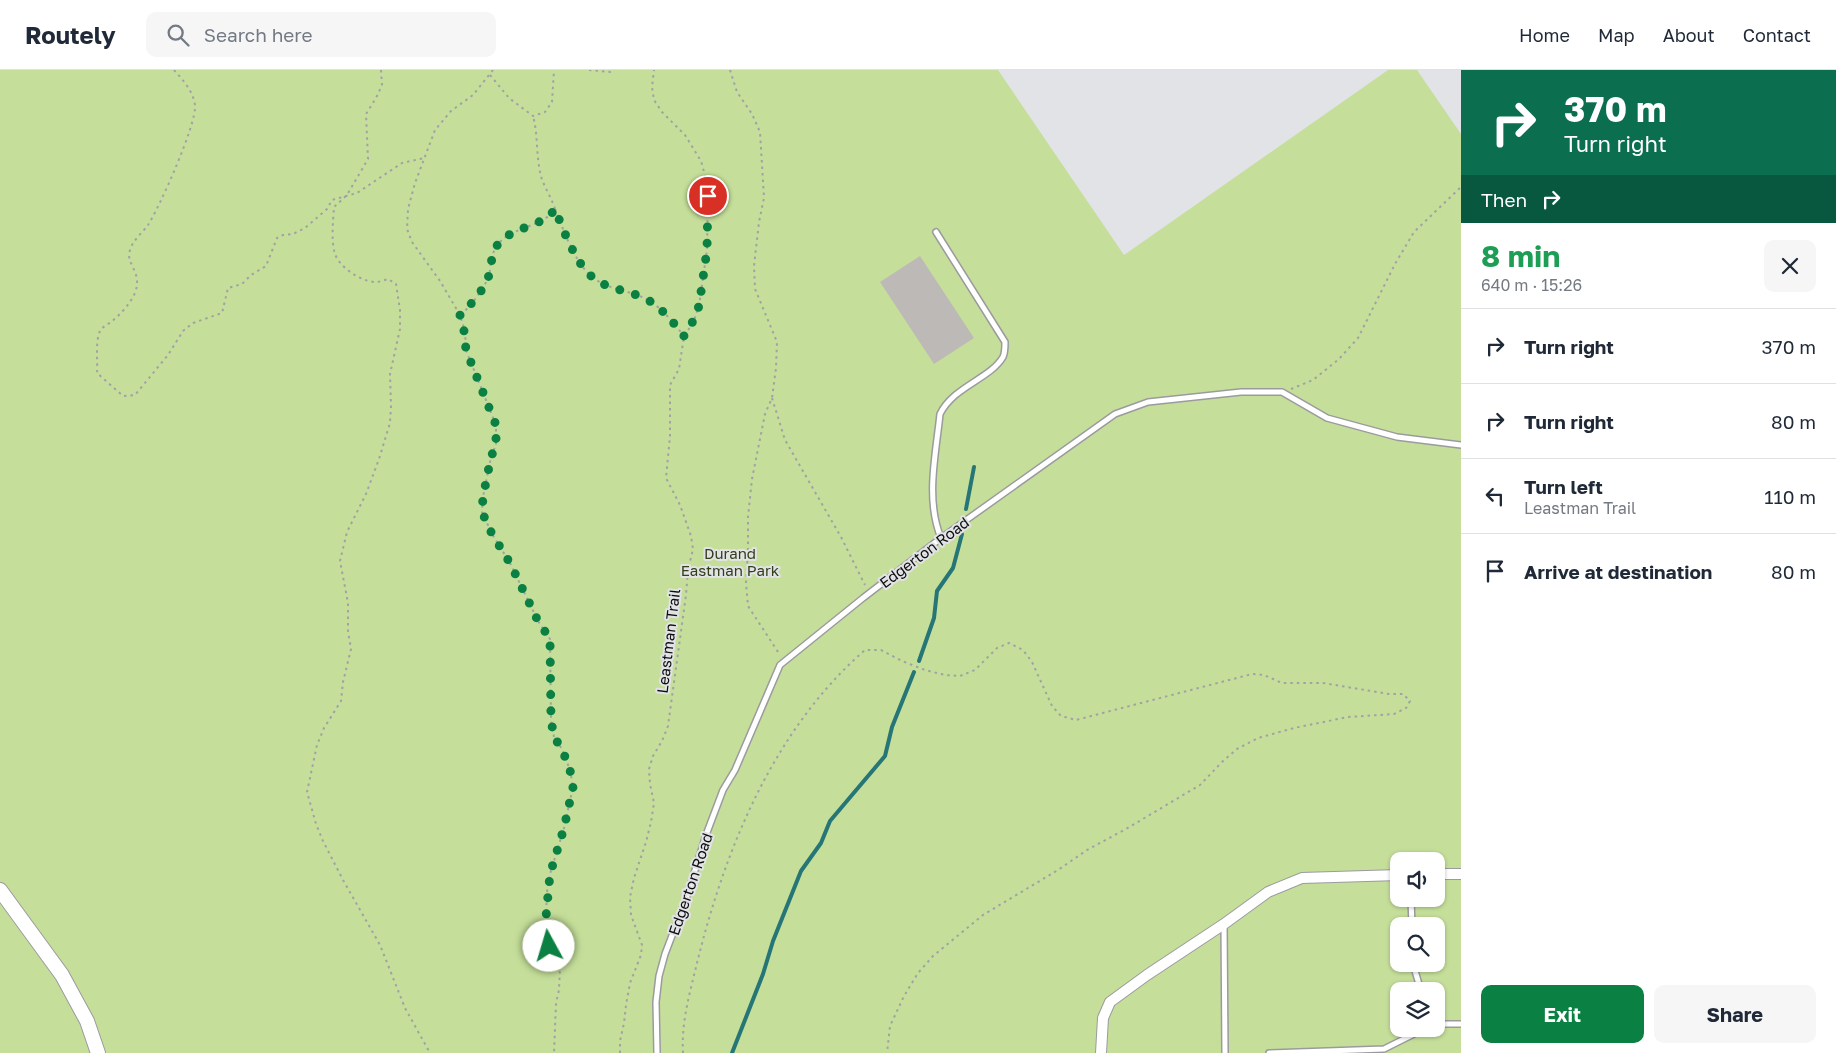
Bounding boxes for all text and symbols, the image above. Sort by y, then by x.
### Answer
search box [146,12,496,57]
text: Routely [25,20,116,49]
icon: search [164,21,192,49]
text: Search here [204,23,313,46]
text: Home [1519,24,1570,46]
text: Map [1598,24,1635,46]
text: About [1663,24,1715,46]
text: Contact [1743,24,1811,46]
text: 370 m [1564,88,1667,130]
icon: right [1481,90,1546,155]
text: Turn right [1564,130,1667,157]
pin [687,175,729,217]
icon: arrive [694,182,722,210]
icon: right [1537,185,1565,213]
text: Then [1481,188,1527,211]
text: 8 min [1481,238,1560,274]
button: close [1764,240,1816,292]
text: 640 m · 15:26 [1481,275,1582,295]
icon: right [1481,332,1509,360]
text: Turn right [1524,335,1614,358]
text: 370 m [1761,335,1816,358]
icon: right [1481,407,1509,435]
text: Turn right [1524,410,1614,433]
text: 80 m [1771,410,1816,433]
text: Turn left [1524,475,1603,498]
icon: left [1481,482,1509,510]
text: 110 m [1764,485,1816,508]
text: Leastman Trail [1524,498,1636,518]
street label: Edgerton Road [876,513,972,591]
park label: Durand Eastman Park [681,544,780,579]
icon: arrive [1481,557,1509,585]
text: Arrive at destination [1524,560,1712,583]
text: 80 m [1771,560,1816,583]
street label: Leastman Trail [653,588,683,694]
street label: Edgerton Road [664,830,716,938]
map controls [1390,852,1445,1037]
button: sound [1390,852,1445,907]
button: search [1390,917,1445,972]
position arrow [522,919,574,971]
button: layers [1390,982,1445,1037]
button: Exit [1481,985,1644,1043]
button: Share [1654,985,1816,1043]

